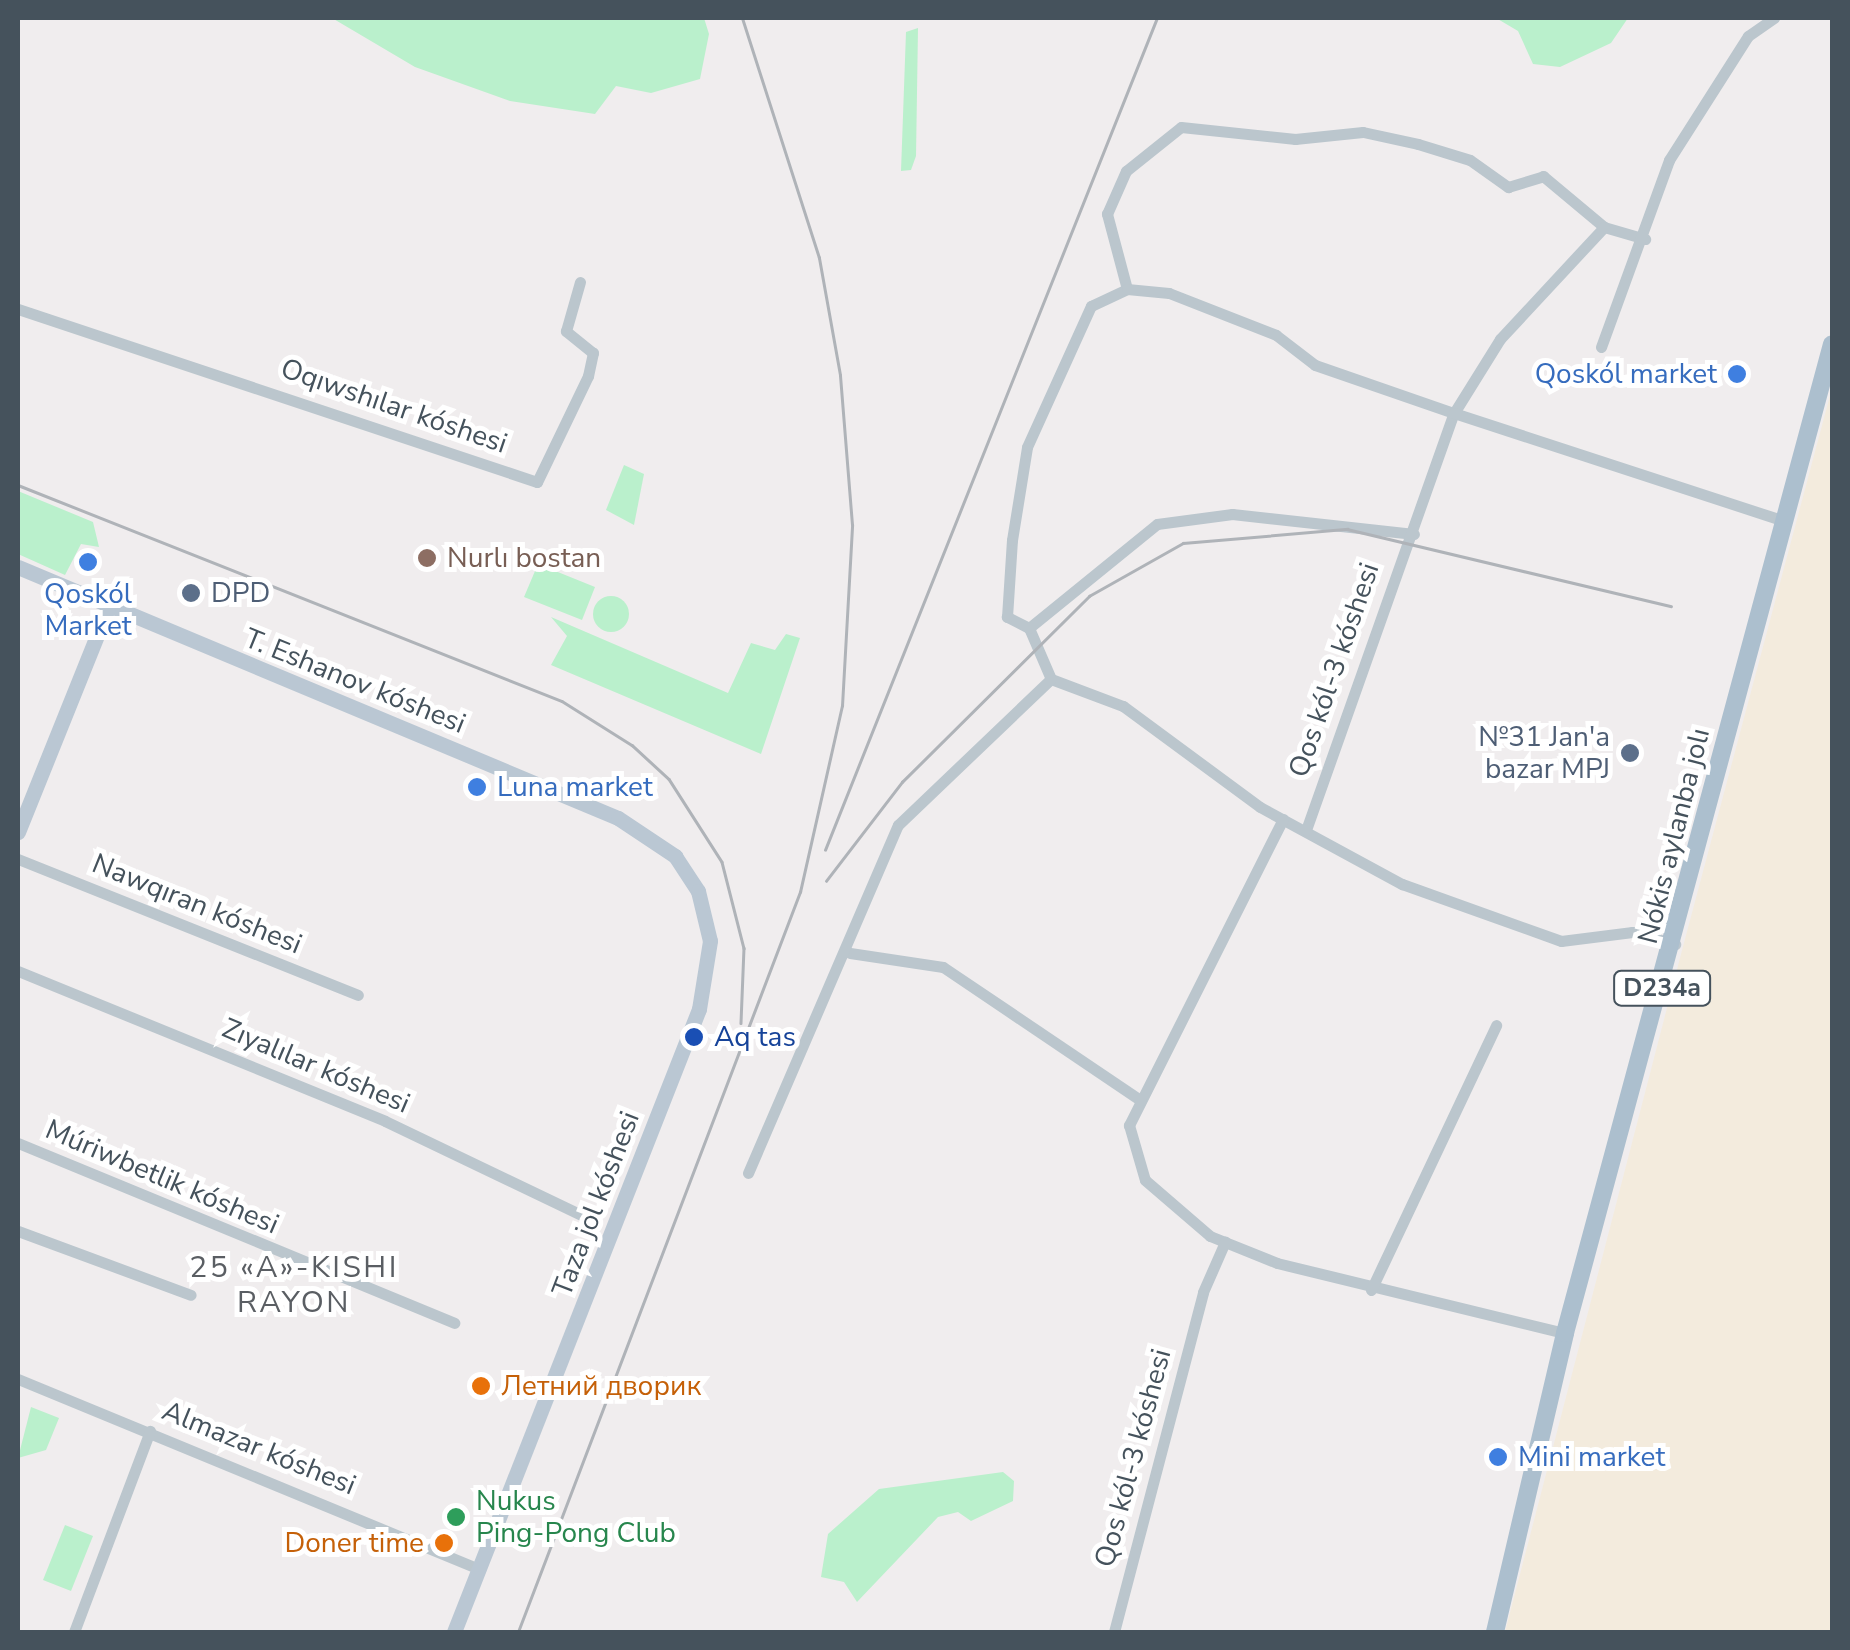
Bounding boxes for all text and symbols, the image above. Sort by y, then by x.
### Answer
street label: Oqıwshılar kóshesi [276,351,512,461]
place label: Qoskól market [1535,357,1717,391]
marker: Qoskól market [1726,363,1748,385]
place label: Nurlı bostan [447,541,601,575]
marker: Nurlı bostan [416,547,438,569]
marker: Qoskól Market [77,551,99,573]
street label: Qos kól-3 kóshesi [1282,558,1386,782]
place label: DPD [211,576,270,610]
place label: Qoskól Market [44,577,132,643]
marker: DPD [180,582,202,604]
street label: T. Eshanov kóshesi [240,621,470,741]
place label: №31 Jan'a bazar MPJ [1478,720,1610,786]
street label: Nókis aylanba jolı [1631,725,1717,947]
marker: №31 Jan'a bazar MPJ [1619,742,1641,764]
place label: Luna market [497,770,653,804]
marker: Luna market [466,776,488,798]
street label: Nawqıran kóshesi [87,847,307,961]
road number: D234a [1612,968,1712,1008]
street label: Zıyalılar kóshesi [217,1011,415,1121]
place label: Aq tas [714,1020,796,1054]
marker: Aq tas [683,1026,705,1048]
street label: Taza jol kóshesi [545,1107,647,1301]
street label: Múriwbetlik kóshesi [40,1113,284,1241]
district label: 25 «A»-KISHI RAYON [189,1250,399,1320]
street label: Qos kól-3 kóshesi [1088,1345,1178,1571]
place label: Летний дворик [501,1369,701,1403]
marker: Летний дворик [470,1375,492,1397]
street label: Almazar kóshesi [157,1394,361,1502]
place label: Mini market [1518,1440,1665,1474]
marker: Mini market [1487,1446,1509,1468]
place label: Nukus Ping-Pong Club [476,1484,676,1550]
marker: Nukus Ping-Pong Club [445,1506,467,1528]
place label: Doner time [284,1526,424,1560]
marker: Doner time [433,1532,455,1554]

